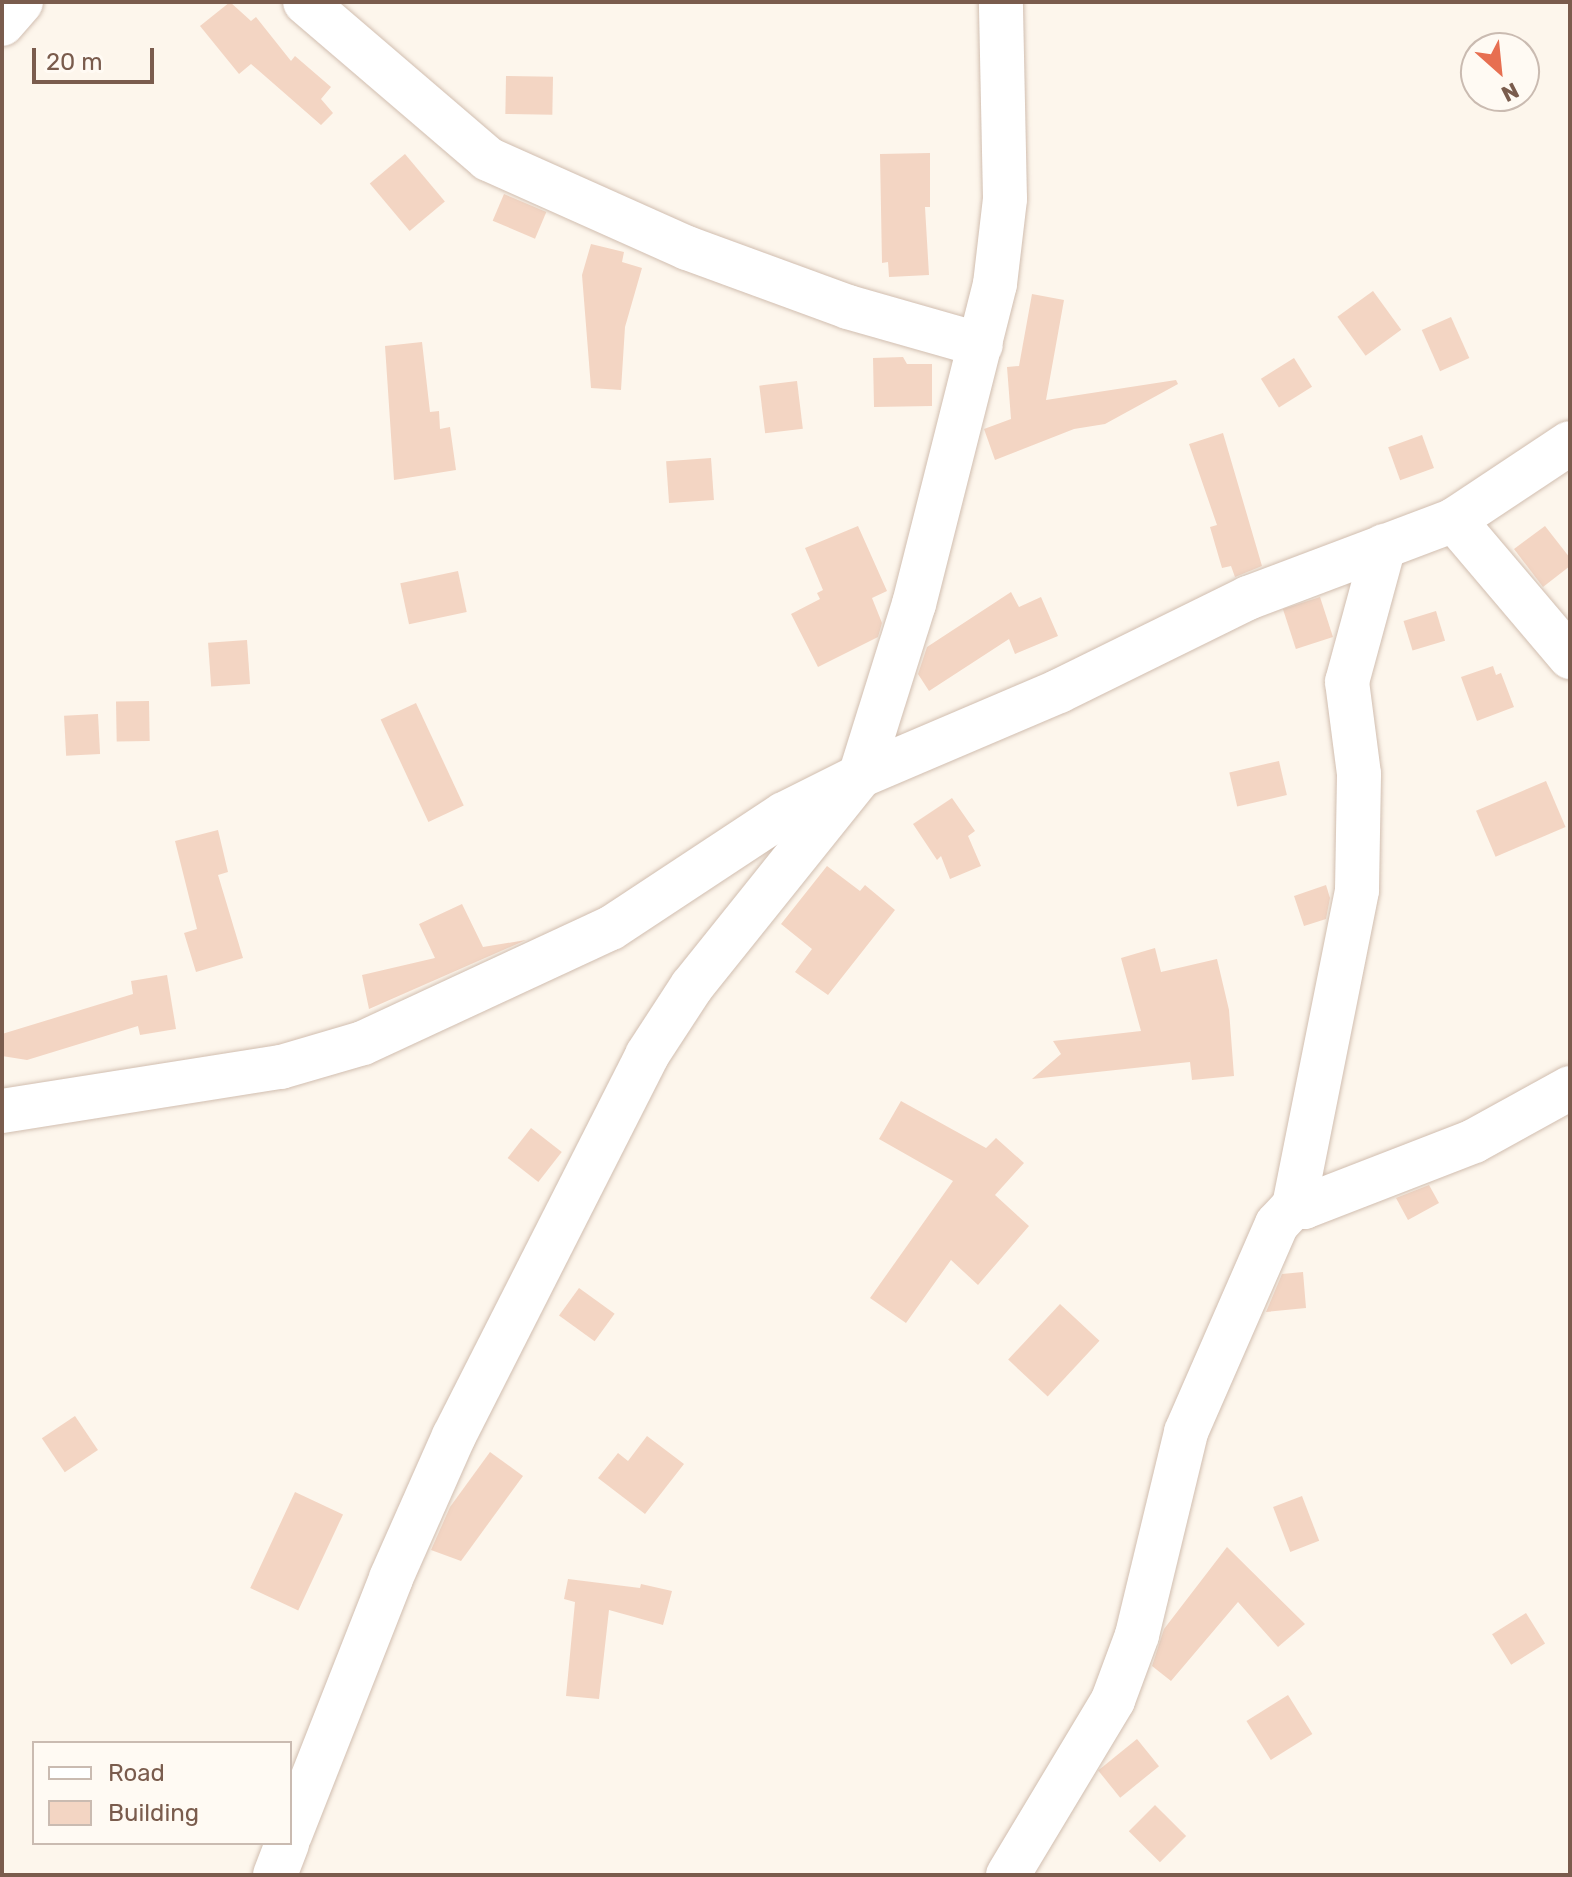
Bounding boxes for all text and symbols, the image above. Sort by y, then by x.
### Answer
scale bar [36,32,158,82]
north arrow [1460,32,1540,112]
text: 20 m [46,48,103,76]
text: N [1497,76,1523,108]
legend [32,1741,292,1845]
text: Road [108,1759,165,1787]
text: Building [108,1799,199,1827]

